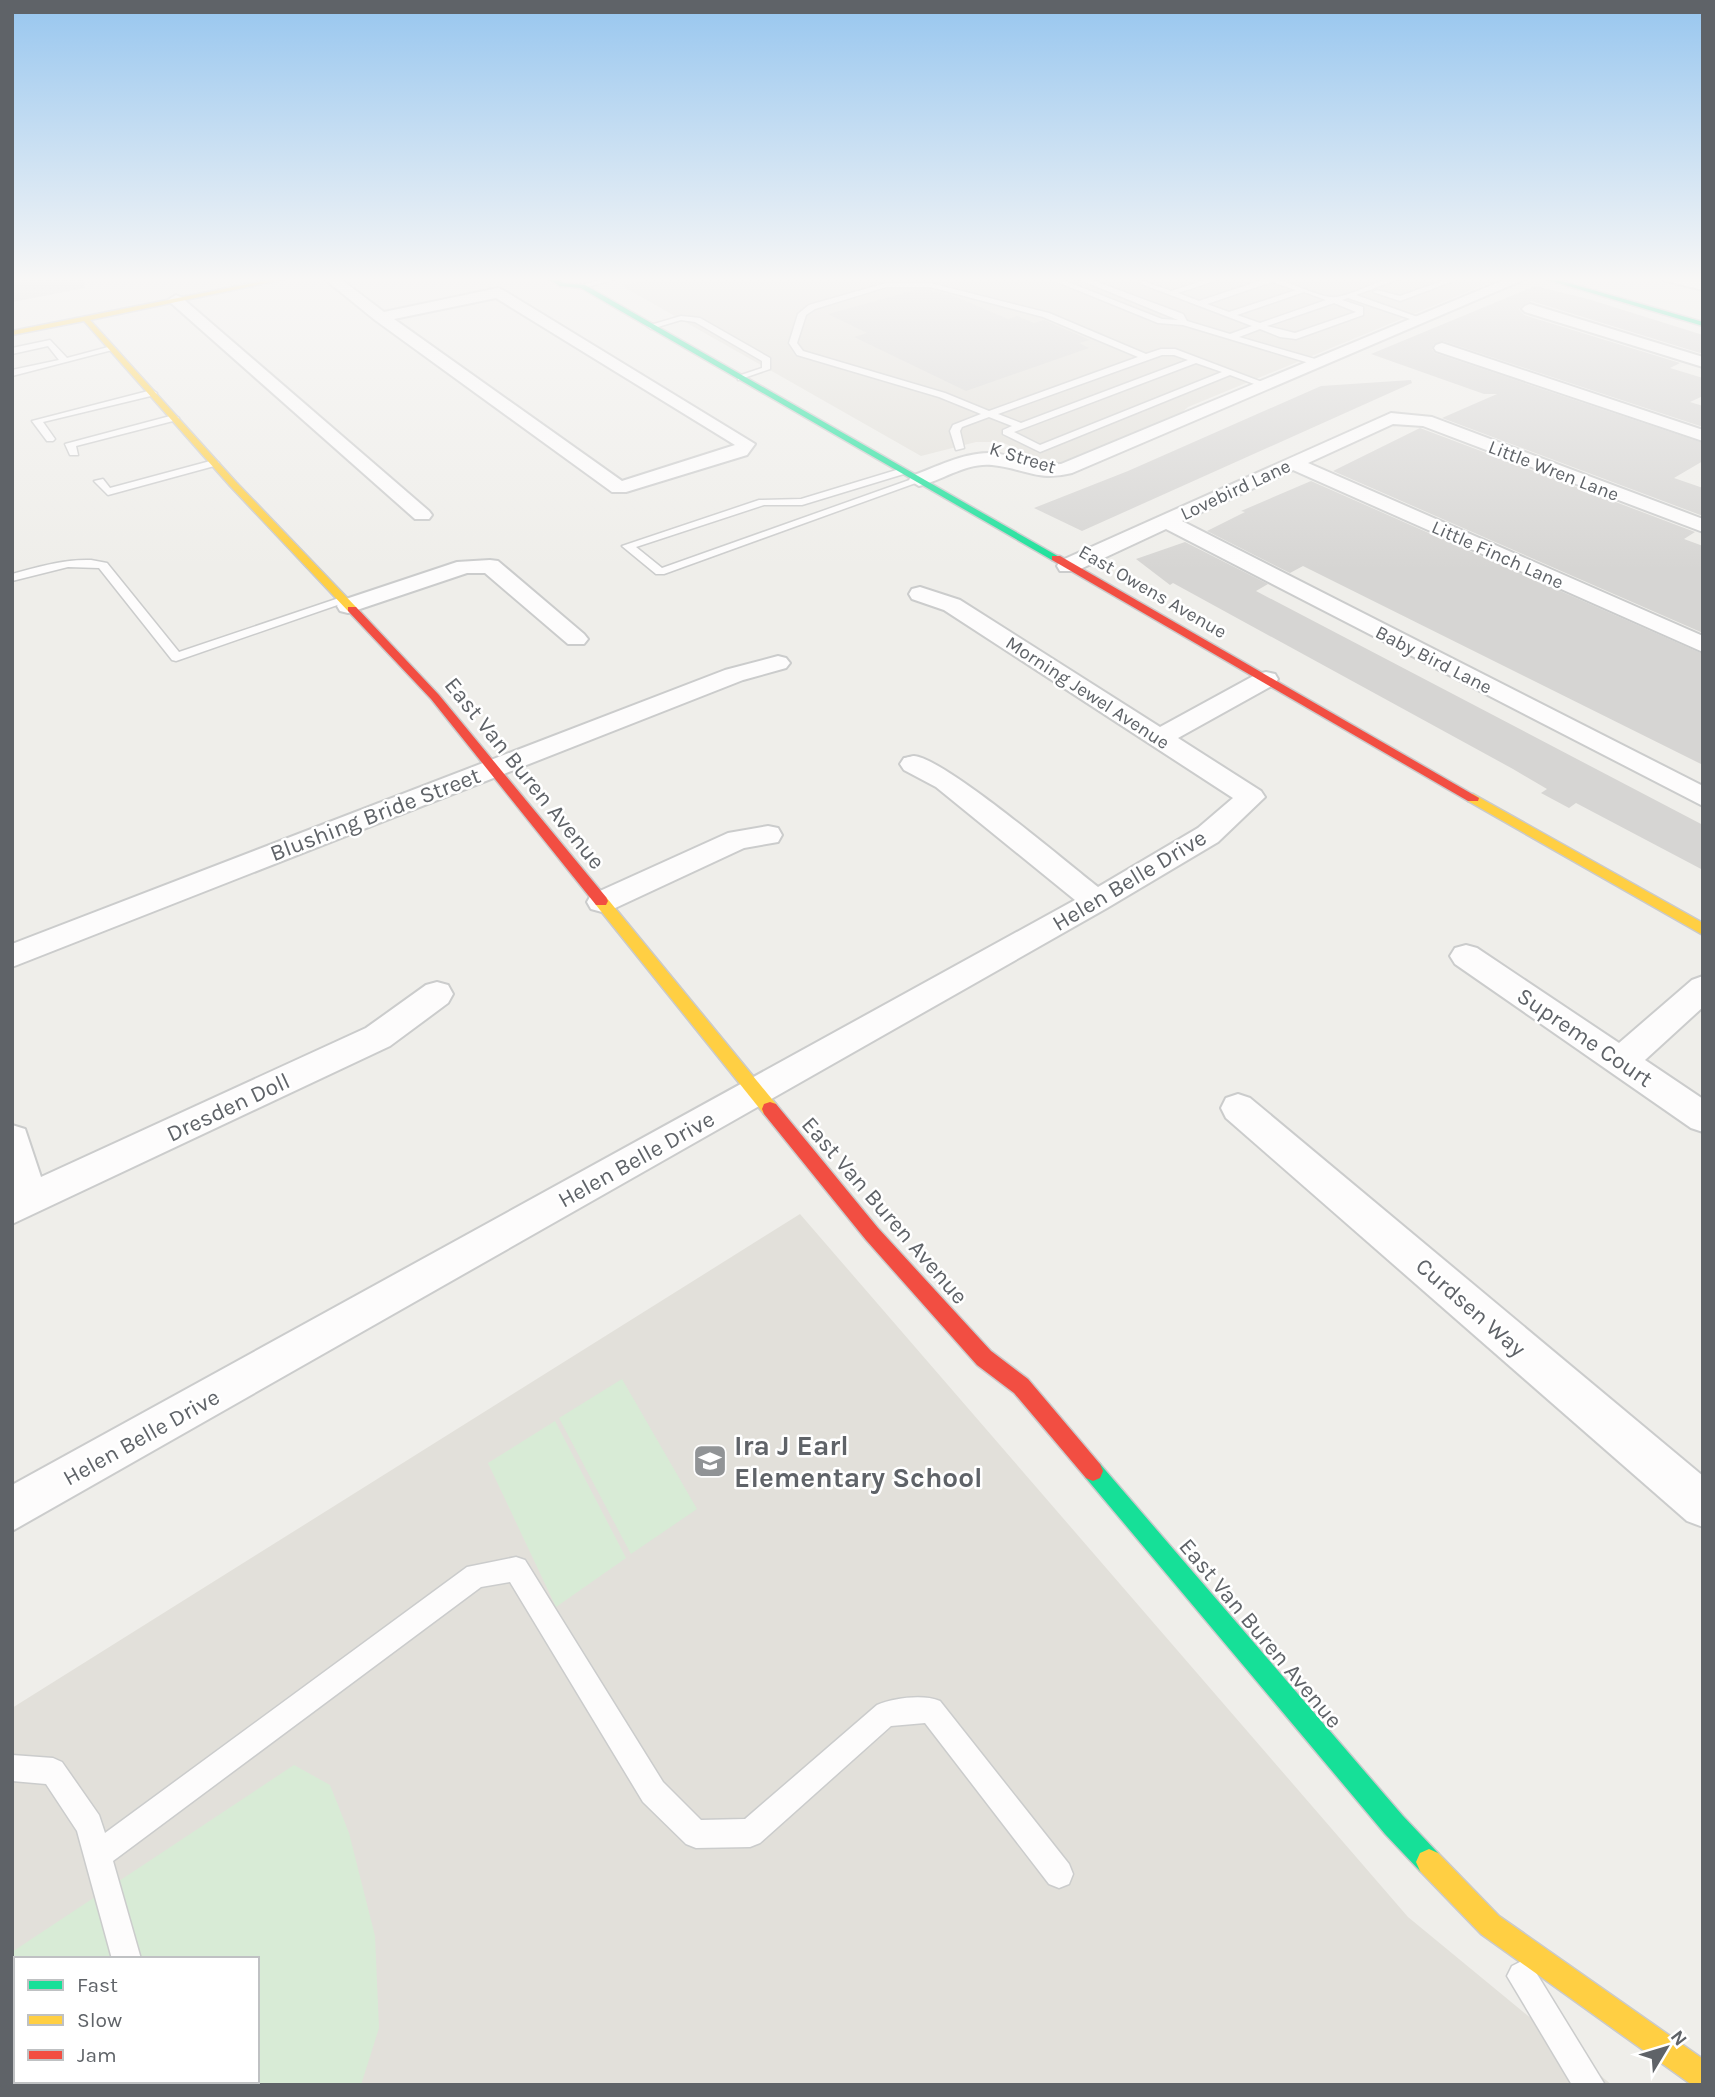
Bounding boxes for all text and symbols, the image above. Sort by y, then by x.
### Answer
street label: Little Wren Lane [1485,436,1622,506]
street label: K Street [987,437,1059,478]
street label: Lovebird Lane [1177,455,1294,525]
street label: Little Finch Lane [1428,516,1567,594]
street label: East Owens Avenue [1075,541,1230,643]
street label: Baby Bird Lane [1372,621,1495,699]
street label: Morning Jewel Avenue [1002,632,1173,754]
street label: East Van Buren Avenue [439,672,610,875]
street label: Blushing Bride Street [266,762,485,867]
street label: Helen Belle Drive [1047,824,1211,937]
street label: Supreme Court [1512,982,1658,1093]
street label: Dresden Doll [162,1067,294,1148]
street label: Helen Belle Drive [553,1105,719,1214]
street label: East Van Buren Avenue [796,1111,973,1310]
street label: Curdsen Way [1410,1252,1531,1362]
street label: Helen Belle Drive [58,1383,224,1492]
place label: Ira J Earl Elementary School [734,1429,983,1494]
school or university icon: Ira J Earl Elementary School [691,1442,729,1480]
street label: East Van Buren Avenue [1173,1533,1348,1734]
legend [14,1957,259,2083]
text: Fast [77,1973,118,1997]
text: Slow [77,2008,122,2032]
north arrow [1631,2013,1701,2083]
text: N [1666,2026,1691,2050]
text: Jam [77,2043,117,2067]

